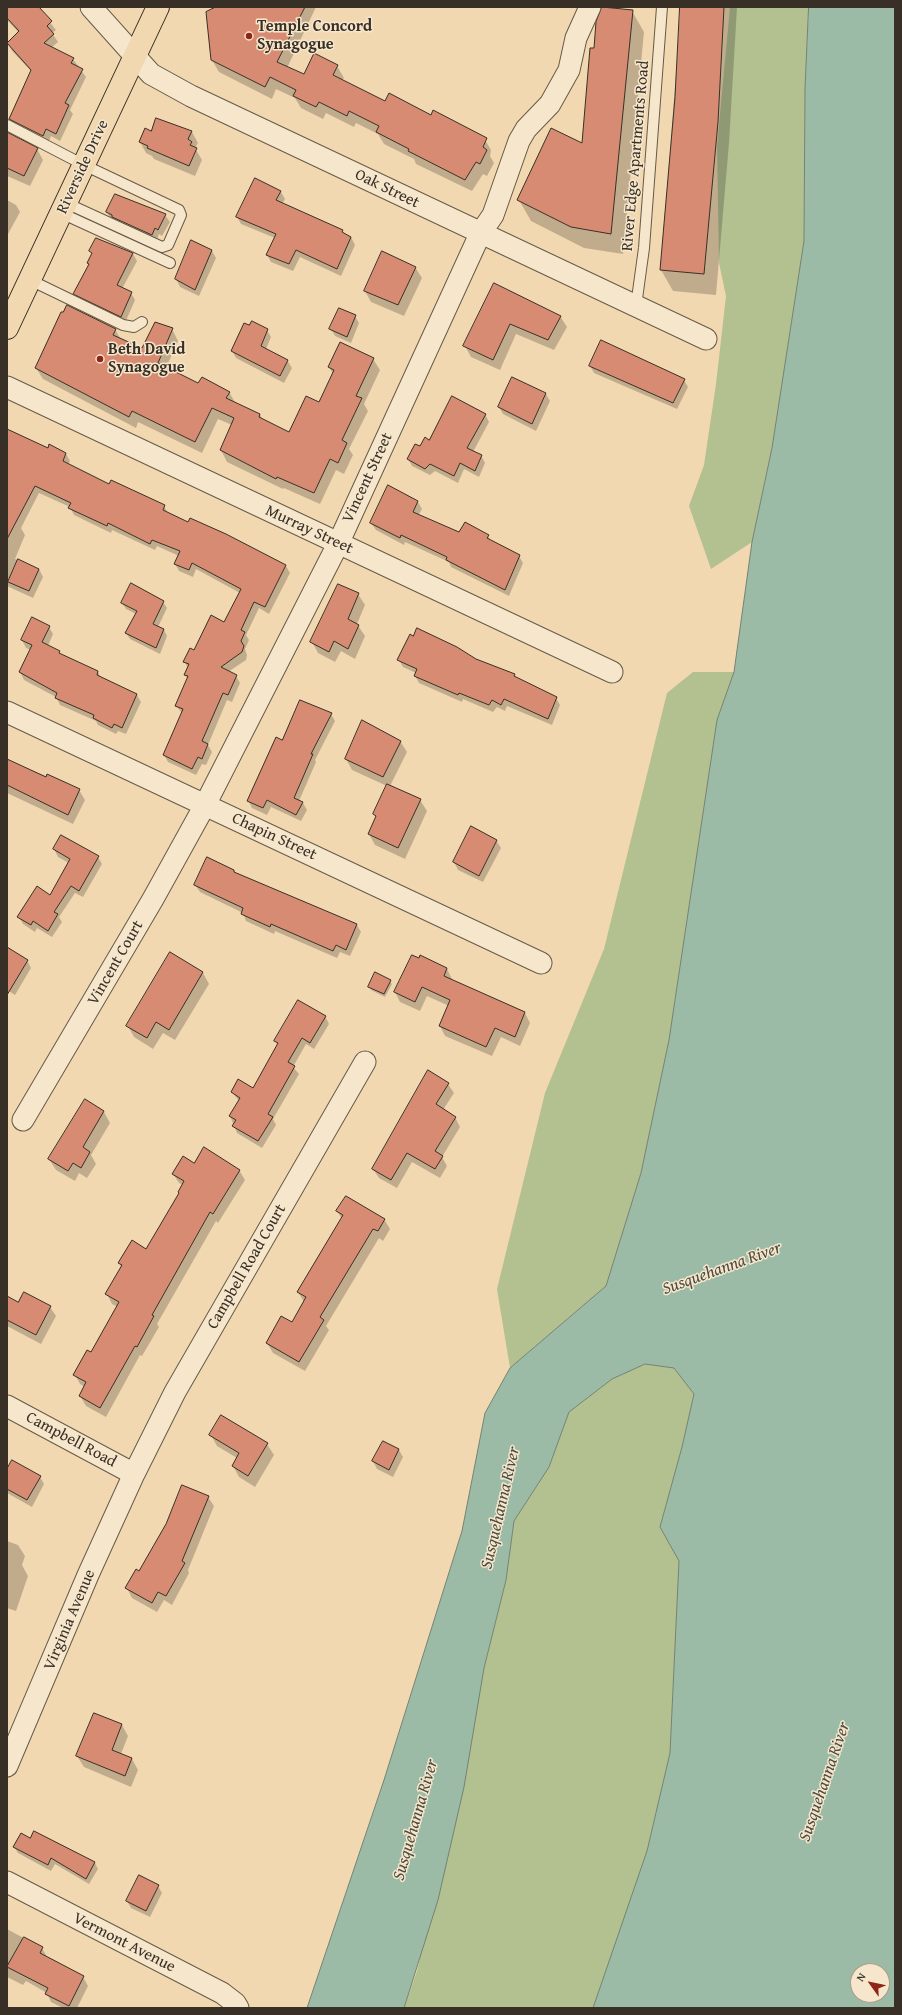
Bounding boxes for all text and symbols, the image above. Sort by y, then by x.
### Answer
place label: Temple Concord Synagogue [257,17,372,55]
marker: Temple Concord Synagogue [244,31,254,41]
street label: River Edge Apartments Road [618,60,654,252]
street label: Riverside Drive [53,117,113,217]
street label: Oak Street [352,165,422,213]
place label: Beth David Synagogue [108,340,186,378]
marker: Beth David Synagogue [95,354,105,364]
street label: Vincent Street [339,430,397,526]
street label: Murray Street [262,501,356,559]
street label: Chapin Street [229,809,319,865]
street label: Vincent Court [84,917,148,1009]
street label: Campbell Road Court [203,1201,291,1333]
water label: Susquehanna River [660,1238,784,1300]
street label: Campbell Road [22,1408,120,1472]
water label: Susquehanna River [477,1445,525,1571]
street label: Virginia Avenue [40,1567,100,1673]
water label: Susquehanna River [795,1720,855,1844]
water label: Susquehanna River [389,1757,443,1883]
street label: Vermont Avenue [70,1909,178,1977]
north arrow [850,1963,890,2003]
text: N [852,1970,869,1984]

